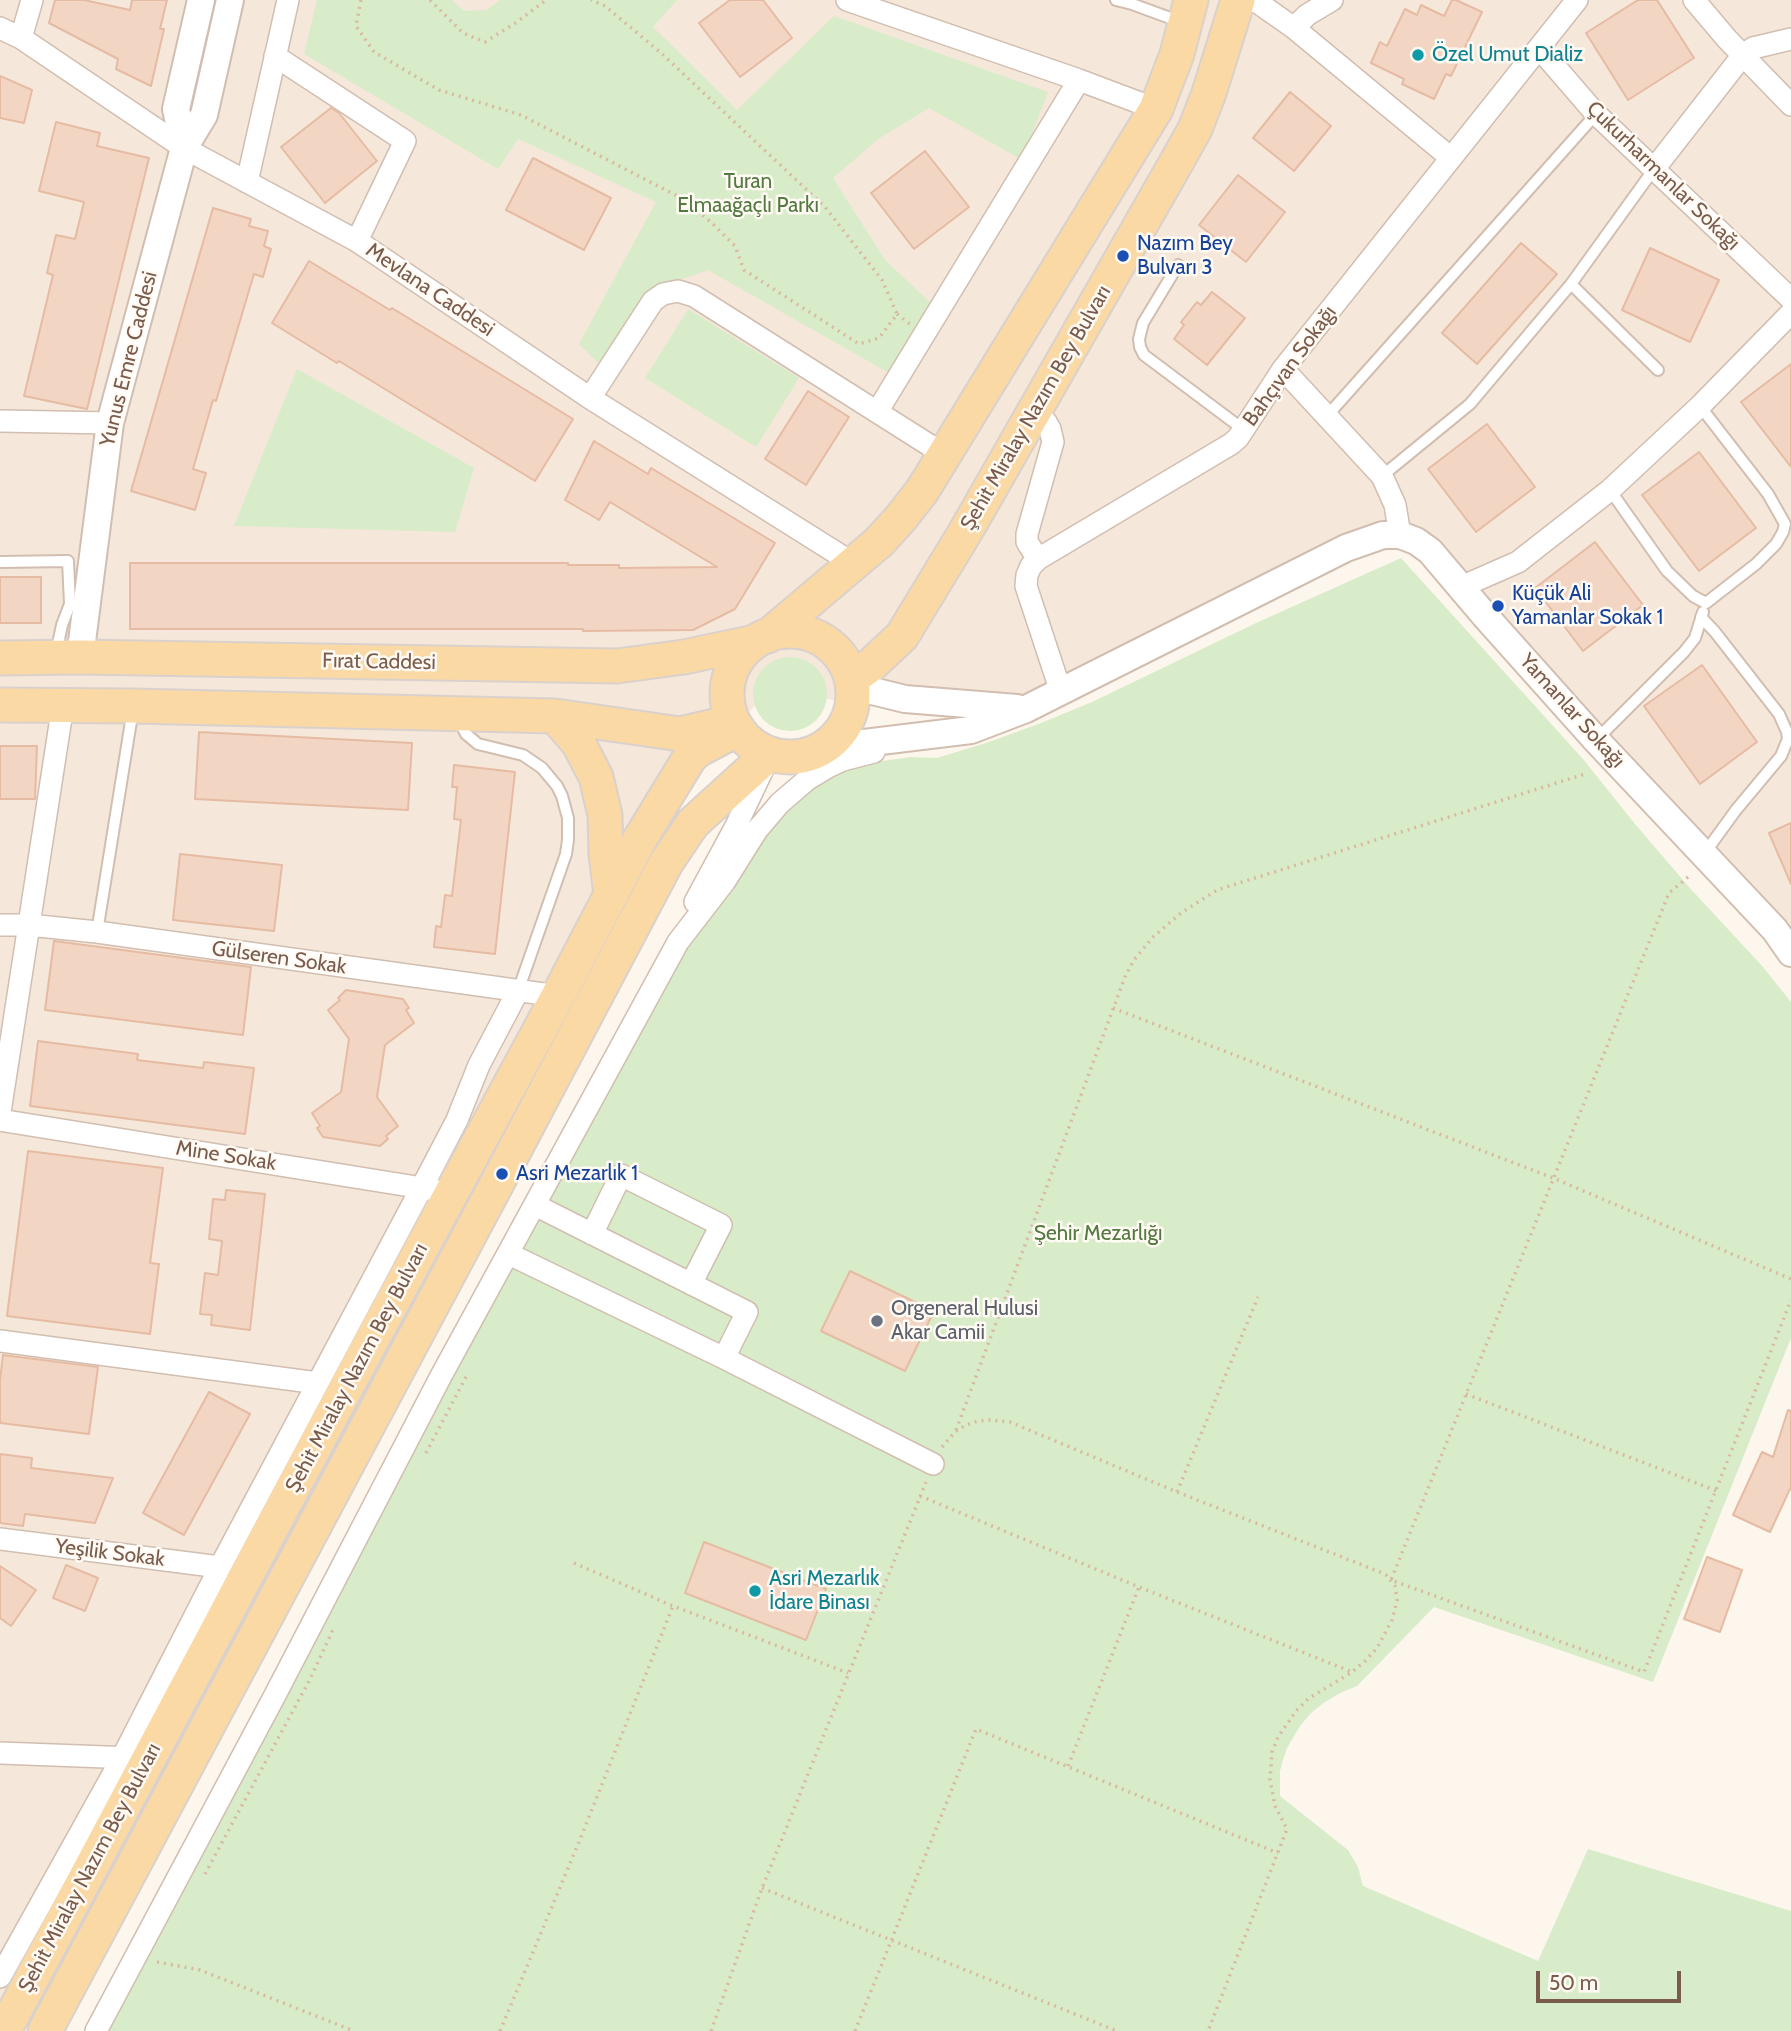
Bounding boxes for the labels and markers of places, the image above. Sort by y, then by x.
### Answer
place label: Özel Umut Dializ [1432,42,1583,68]
marker: Özel Umut Dializ [1410,47,1426,63]
place label: Nazım Bey Bulvarı 3 [1137,231,1233,281]
marker: Nazım Bey Bulvarı 3 [1115,248,1131,264]
place label: Küçük Ali Yamanlar Sokak 1 [1512,581,1663,631]
marker: Küçük Ali Yamanlar Sokak 1 [1490,598,1506,614]
place label: Asri Mezarlık 1 [516,1161,638,1187]
marker: Asri Mezarlık 1 [494,1166,510,1182]
place label: Orgeneral Hulusi Akar Camii [891,1296,1038,1346]
marker: Orgeneral Hulusi Akar Camii [869,1313,885,1329]
place label: Asri Mezarlık İdare Binası [769,1566,879,1616]
marker: Asri Mezarlık İdare Binası [747,1583,763,1599]

